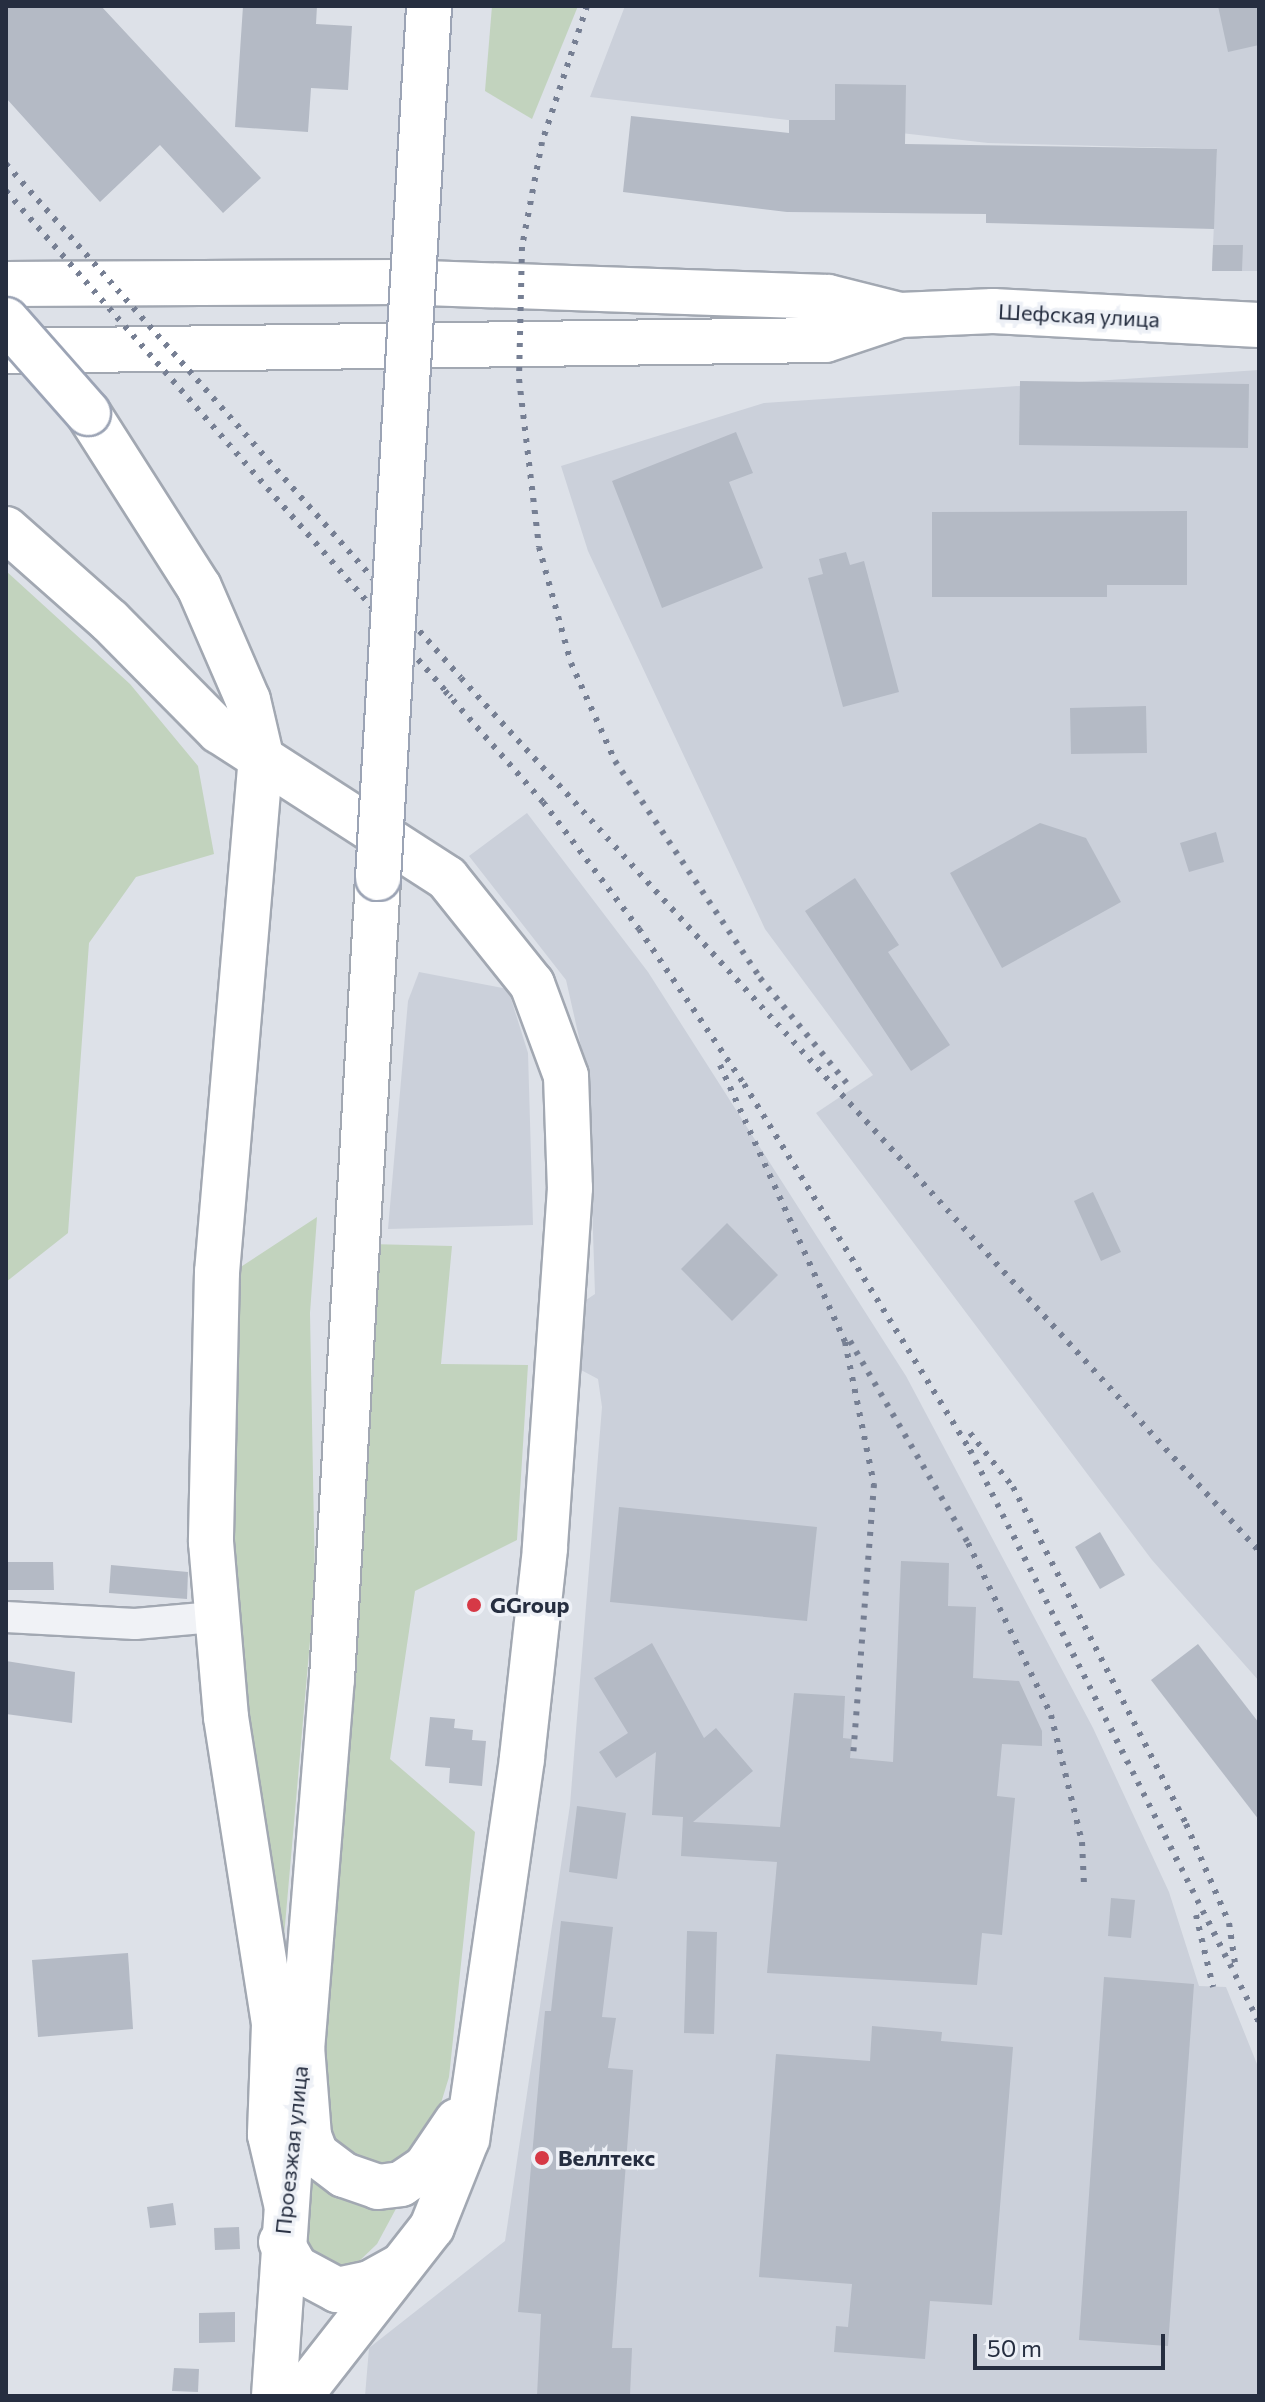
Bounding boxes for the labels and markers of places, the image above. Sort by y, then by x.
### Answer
place label: GGroup [490,1592,570,1618]
marker: GGroup [465,1596,483,1614]
place label: Веллтекс [558,2145,655,2171]
marker: Веллтекс [533,2149,551,2167]

